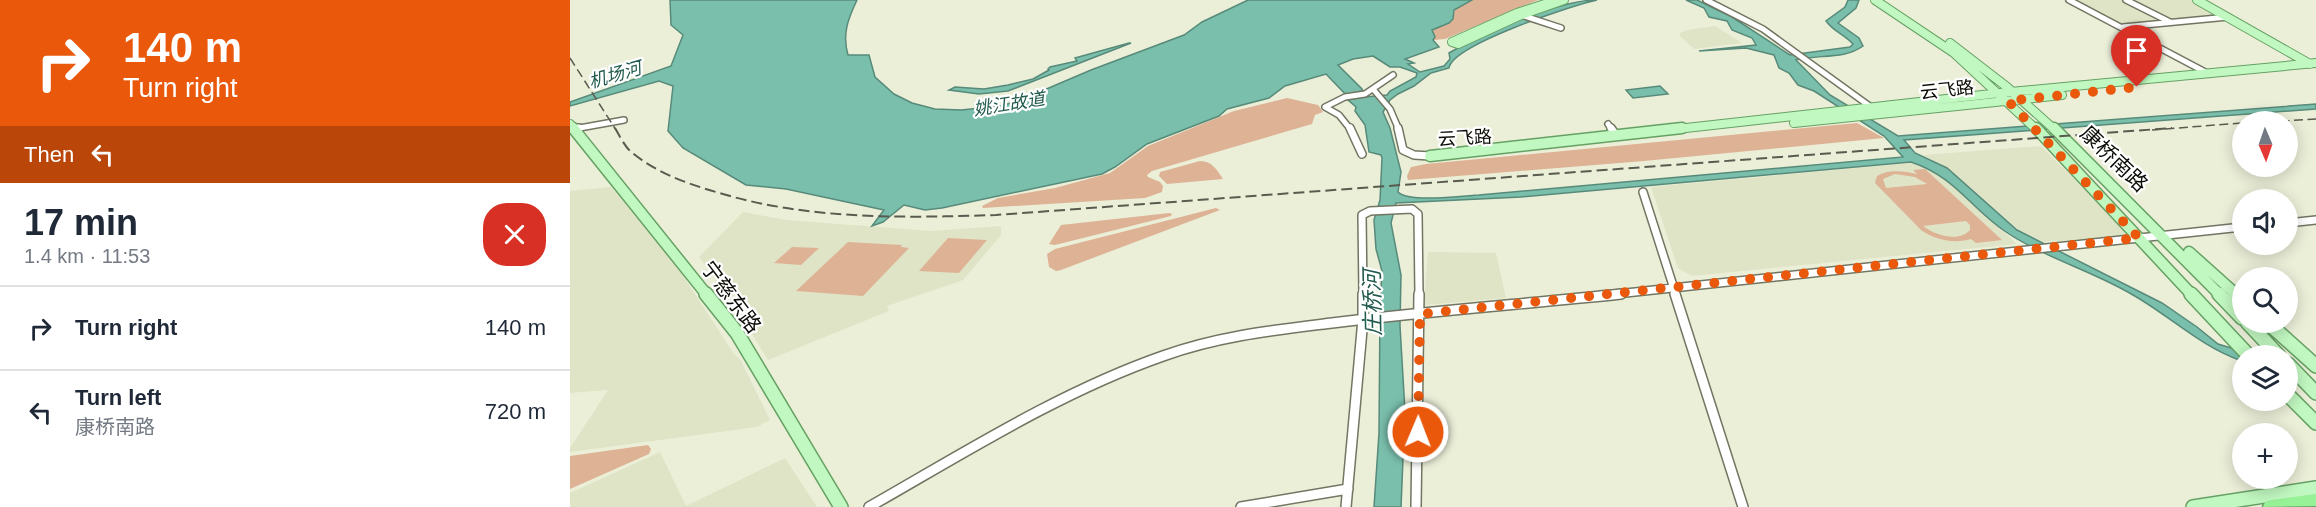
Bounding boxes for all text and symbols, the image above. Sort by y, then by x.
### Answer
icon: right [24,24,102,102]
text: 140 m [123,24,242,71]
pin [2111,25,2162,87]
icon: arrive [2120,34,2153,67]
water label: 机场河 [586,57,647,92]
text: Turn right [123,73,238,103]
street label: 云飞路 [1919,77,1975,103]
water label: 姚江故道 [972,88,1049,120]
north arrow [2232,111,2298,177]
map controls [2232,111,2298,489]
street label: 康桥南路 [2076,121,2153,196]
street label: 云飞路 [1438,127,1492,149]
icon: left [86,138,119,171]
text: Then [24,142,74,167]
button: sound [2232,189,2298,255]
text: 17 min [24,202,138,243]
button: close [483,203,546,266]
text: 1.4 km · 11:53 [24,245,150,267]
street label: 宁慈东路 [697,256,766,337]
water label: 庄桥河 [1359,266,1386,336]
button: search [2232,267,2298,333]
icon: right [24,312,57,345]
text: Turn right [75,315,177,340]
text: 140 m [485,315,546,340]
button: layers [2232,345,2298,411]
text: Turn left [75,385,161,410]
icon: left [24,396,57,429]
text: 720 m [485,399,546,424]
position arrow [1386,400,1450,464]
text: 康桥南路 [75,416,155,438]
button: + [2232,423,2298,489]

